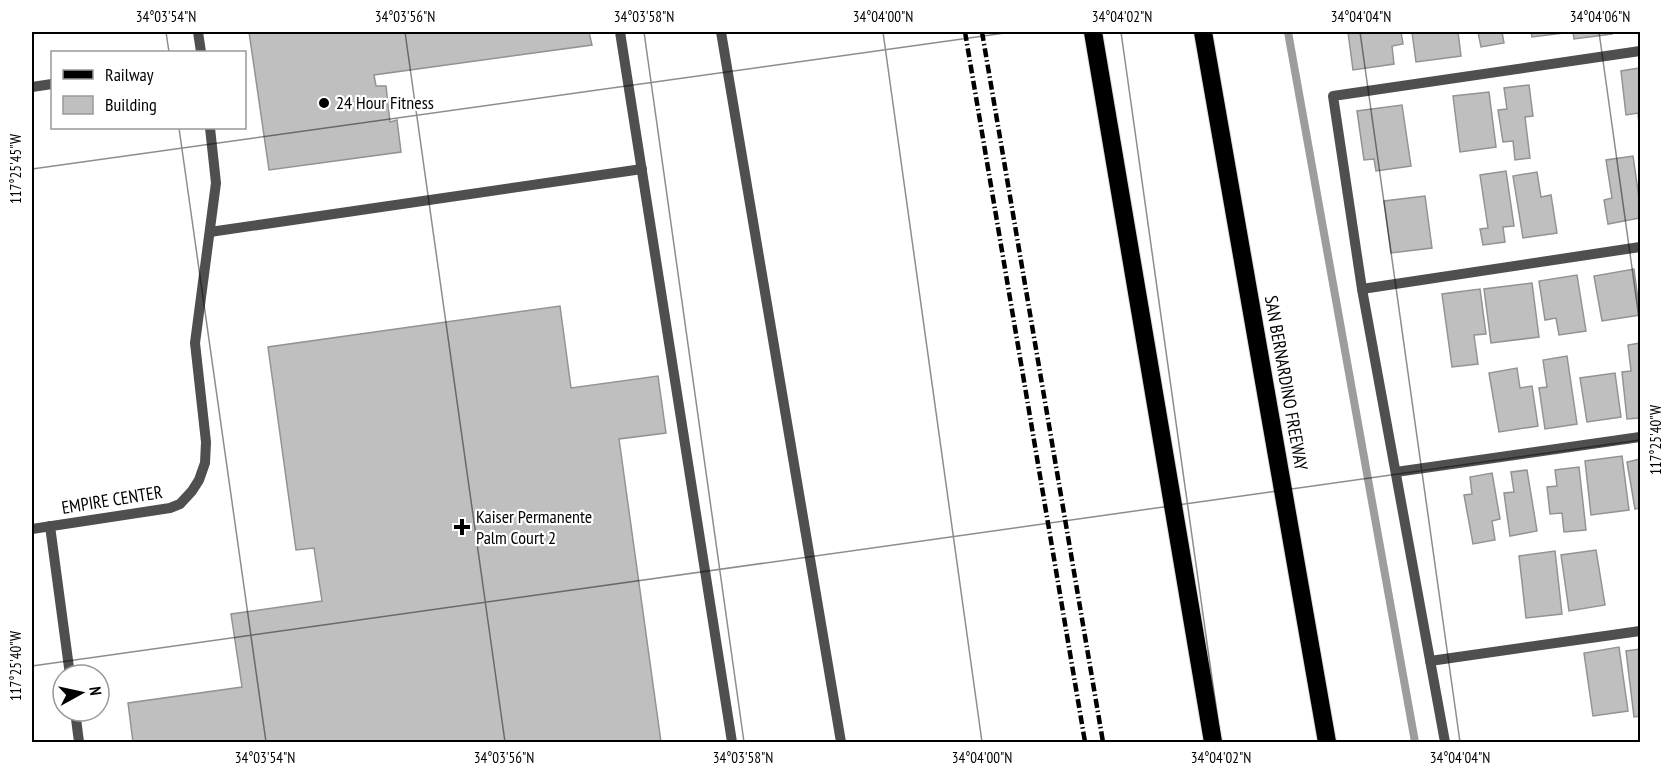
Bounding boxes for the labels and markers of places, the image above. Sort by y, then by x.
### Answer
place label: 24 Hour Fitness [336,91,434,114]
marker: 24 Hour Fitness [317,96,331,110]
place label: Kaiser Permanente Palm Court 2 [476,505,592,549]
marker: Kaiser Permanente Palm Court 2 [453,518,471,536]

